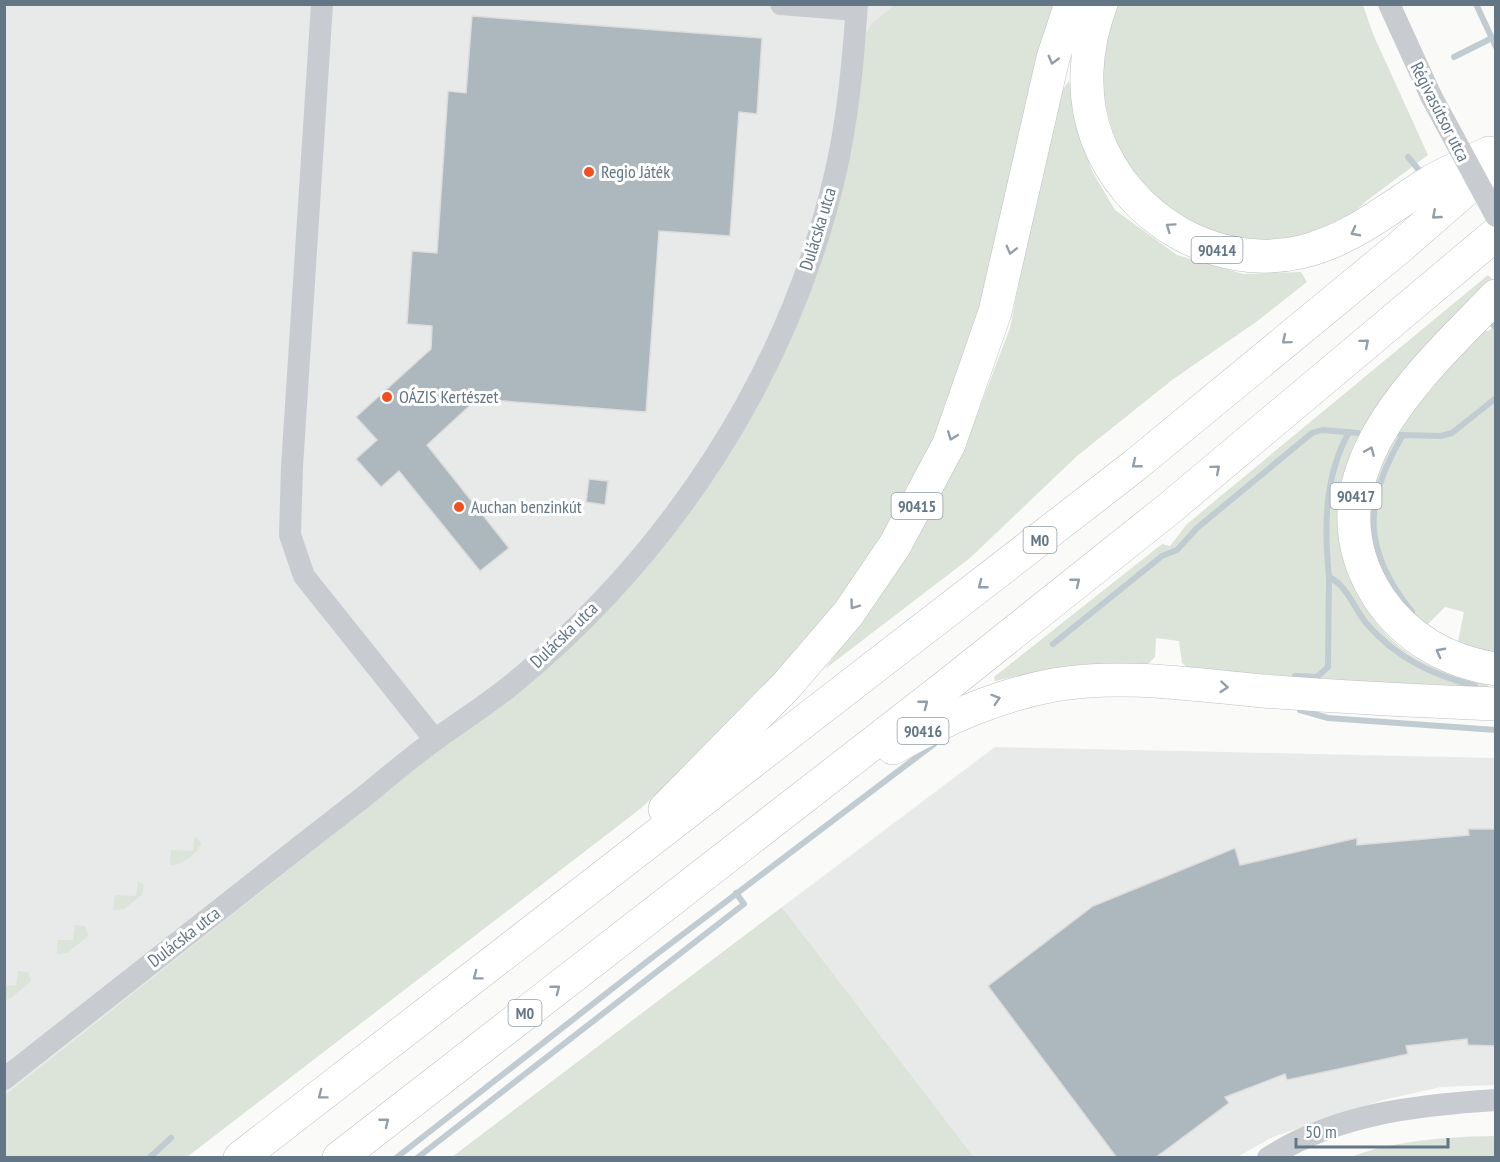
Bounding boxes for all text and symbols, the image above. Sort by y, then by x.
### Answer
one-way arrow [1047,55,1060,65]
street label: Régivasútsor utca [1406,58,1475,165]
place label: Regio Játék [601,160,670,183]
marker: Regio Játék [582,165,596,179]
street label: Dulácska utca [794,185,841,273]
one-way arrow [1432,208,1443,219]
one-way arrow [1165,223,1176,234]
one-way arrow [1350,225,1361,236]
road number: 90414 [1192,237,1242,263]
one-way arrow [1005,245,1018,255]
one-way arrow [1282,333,1293,344]
one-way arrow [1358,339,1369,350]
place label: OÁZIS Kertészet [399,385,498,408]
marker: OÁZIS Kertészet [380,390,394,404]
one-way arrow [947,430,959,441]
one-way arrow [1363,446,1375,457]
one-way arrow [1132,457,1143,468]
one-way arrow [1209,465,1220,476]
road number: 90417 [1330,483,1382,509]
road number: 90415 [892,493,942,519]
place label: Auchan benzinkút [471,495,582,518]
marker: Auchan benzinkút [452,500,466,514]
road number: M0 [1024,527,1056,553]
one-way arrow [978,577,989,588]
one-way arrow [1070,579,1081,590]
street label: Dulácska utca [525,597,602,673]
one-way arrow [850,598,861,609]
one-way arrow [1436,648,1446,659]
one-way arrow [1219,680,1228,693]
one-way arrow [990,694,1000,706]
one-way arrow [917,700,928,711]
road number: 90416 [898,718,948,744]
street label: Dulácska utca [143,901,224,972]
one-way arrow [473,969,484,980]
one-way arrow [549,986,560,997]
road number: M0 [508,1000,542,1026]
one-way arrow [318,1087,329,1098]
scale bar [1296,1111,1448,1149]
one-way arrow [378,1118,389,1129]
text: 50 m [1305,1120,1337,1143]

